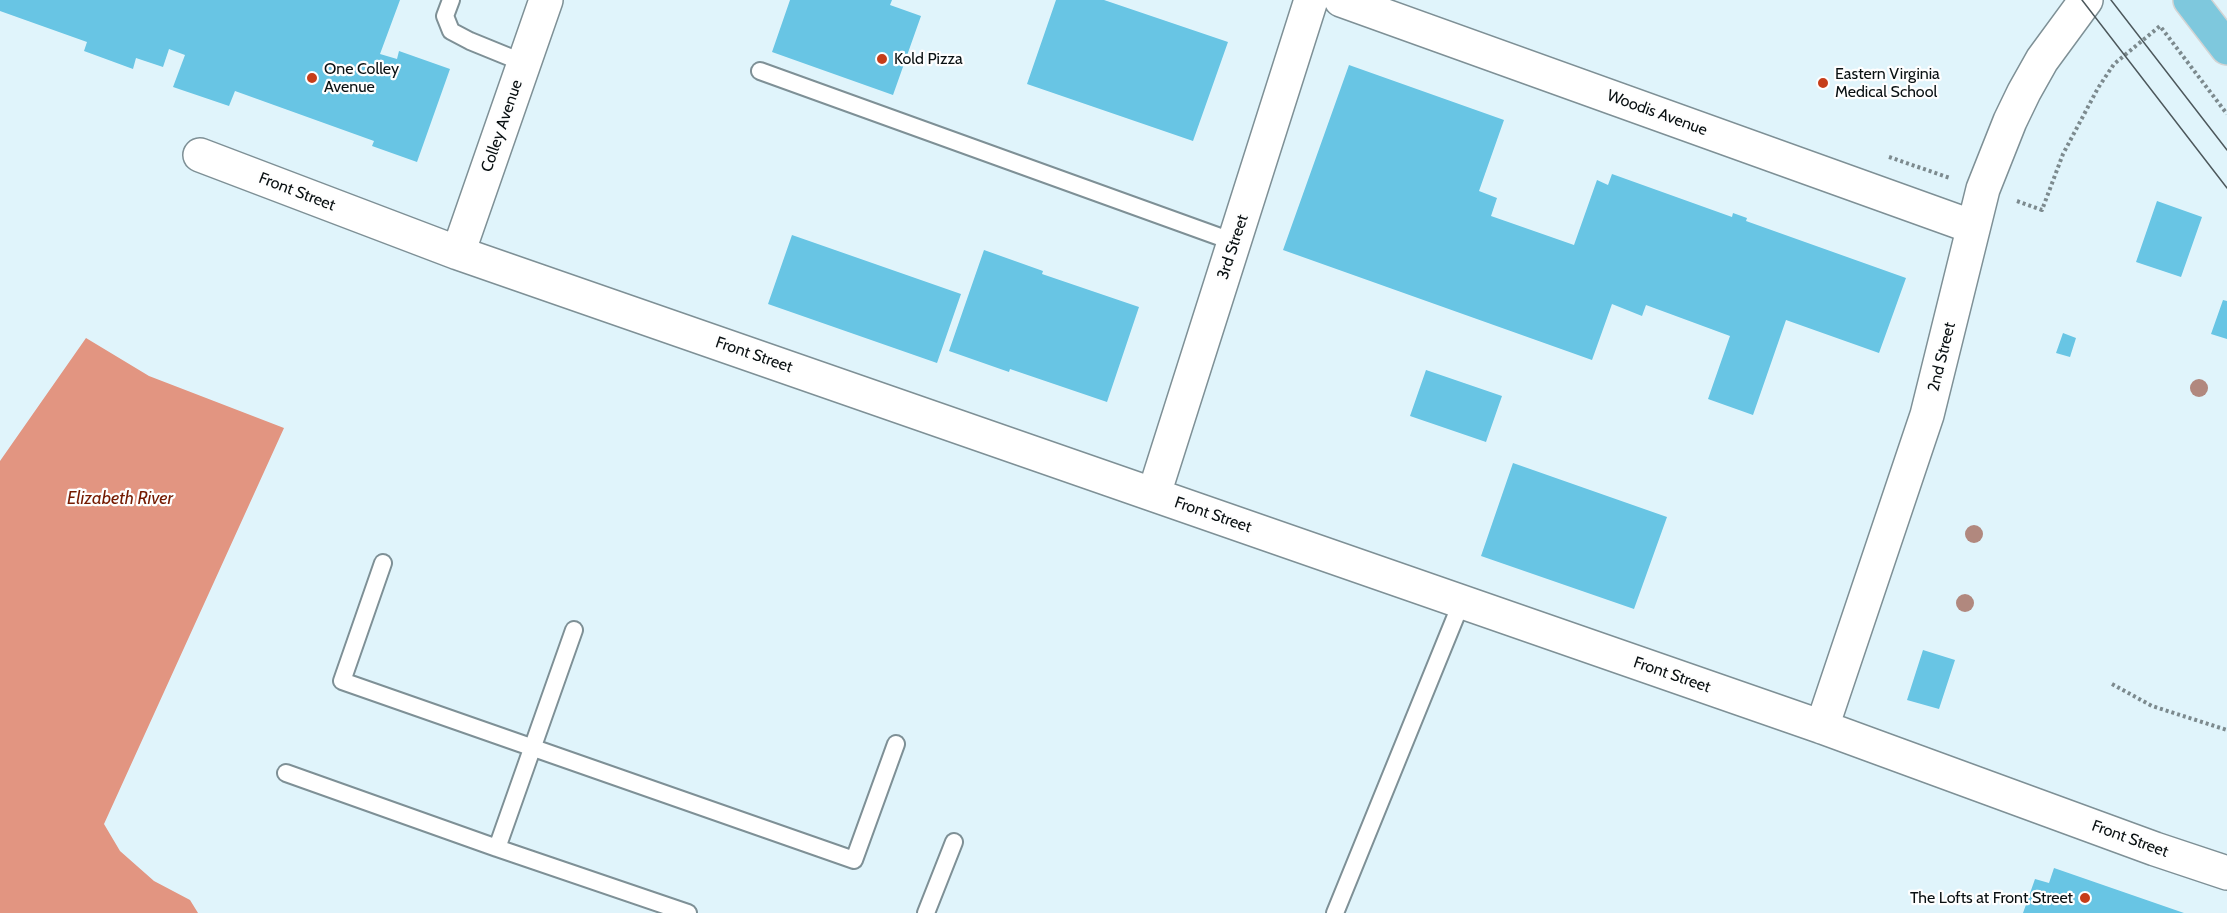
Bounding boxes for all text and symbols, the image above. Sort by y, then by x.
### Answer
place label: Kold Pizza [894,49,963,69]
marker: Kold Pizza [875,52,889,66]
place label: One Colley Avenue [324,59,399,97]
place label: Eastern Virginia Medical School [1835,64,1940,102]
marker: One Colley Avenue [305,71,319,85]
marker: Eastern Virginia Medical School [1816,76,1830,90]
street label: Colley Avenue [477,77,527,175]
street label: Woodis Avenue [1604,86,1710,140]
street label: Front Street [256,169,338,215]
street label: 3rd Street [1214,212,1252,282]
street label: 2nd Street [1924,320,1960,394]
street label: Front Street [713,333,795,377]
water label: Elizabeth River [67,488,173,510]
street label: Front Street [1172,493,1254,537]
street label: Front Street [1631,653,1713,697]
street label: Front Street [2089,816,2171,862]
place label: The Lofts at Front Street [1910,888,2073,908]
marker: The Lofts at Front Street [2078,891,2092,905]

